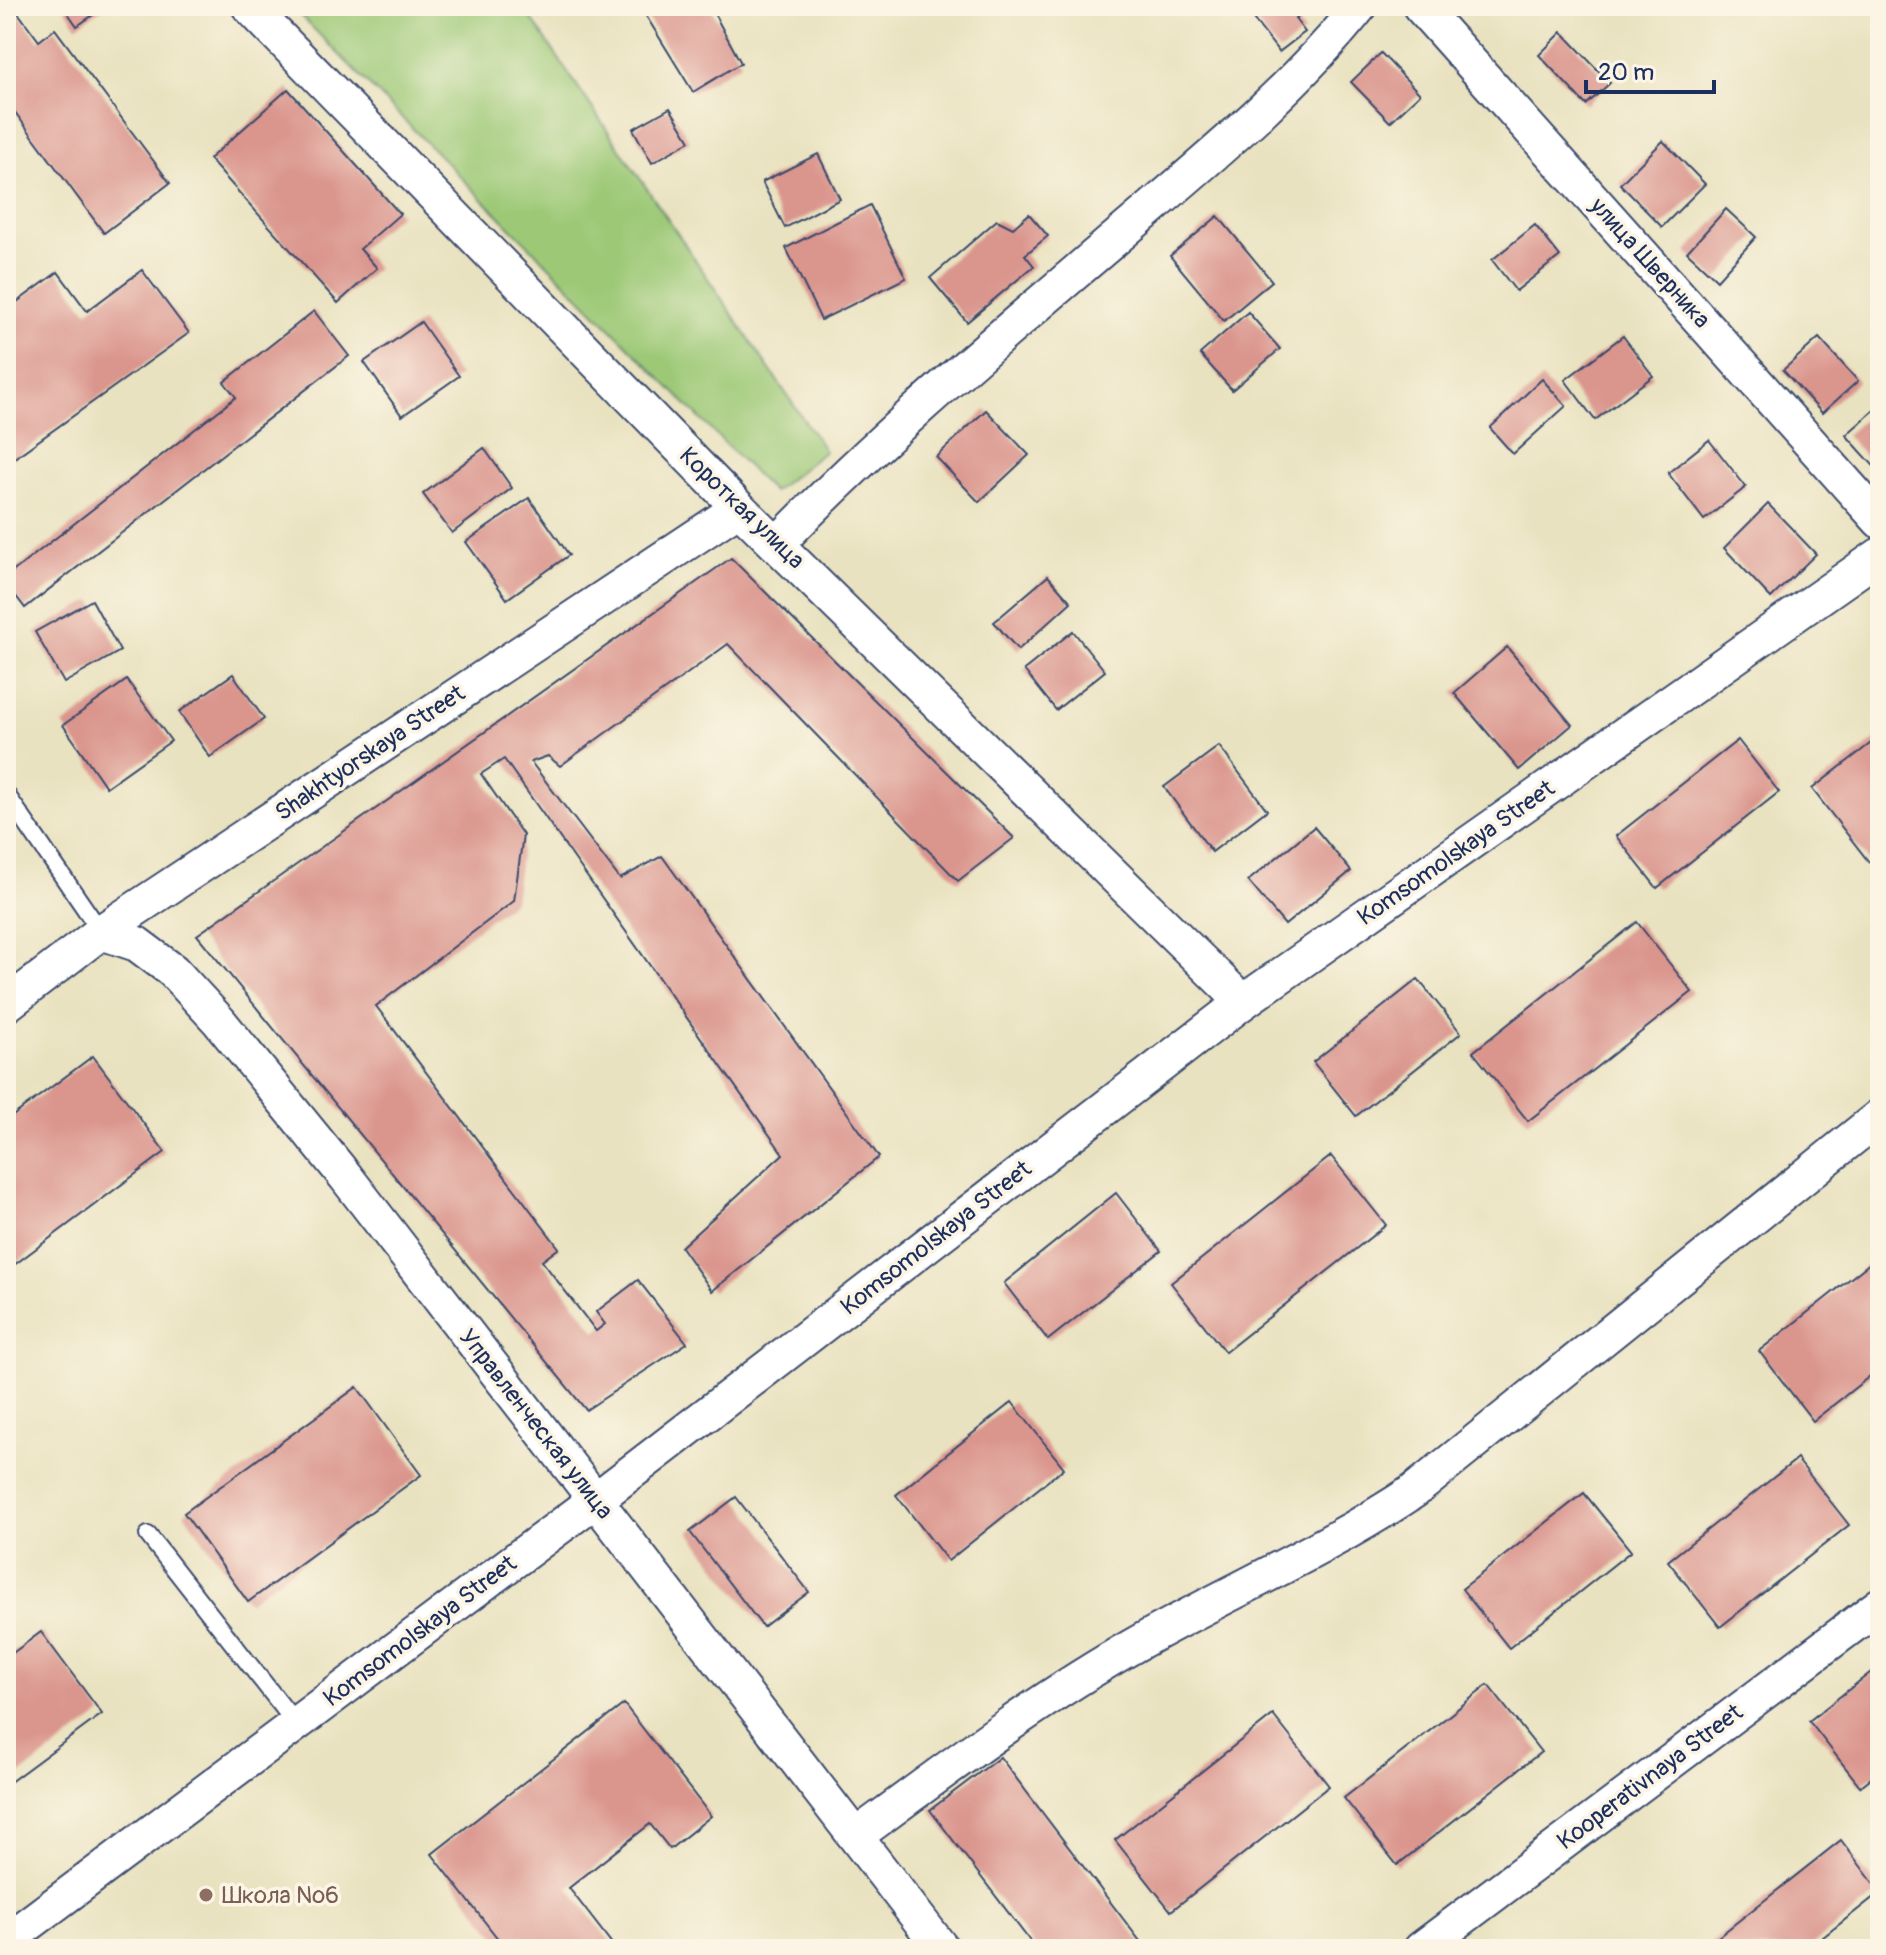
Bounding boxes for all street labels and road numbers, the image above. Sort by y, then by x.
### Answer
street label: улица Шверника [1583,191,1716,334]
street label: Короткая улица [673,441,811,575]
street label: Shakhtyorskaya Street [270,679,471,827]
street label: Komsomolskaya Street [1352,774,1560,932]
street label: Komsomolskaya Street [835,1154,1037,1321]
street label: Управленческая улица [453,1323,619,1525]
street label: Komsomolskaya Street [318,1549,522,1713]
street label: Kooperativnaya Street [1552,1698,1749,1856]

